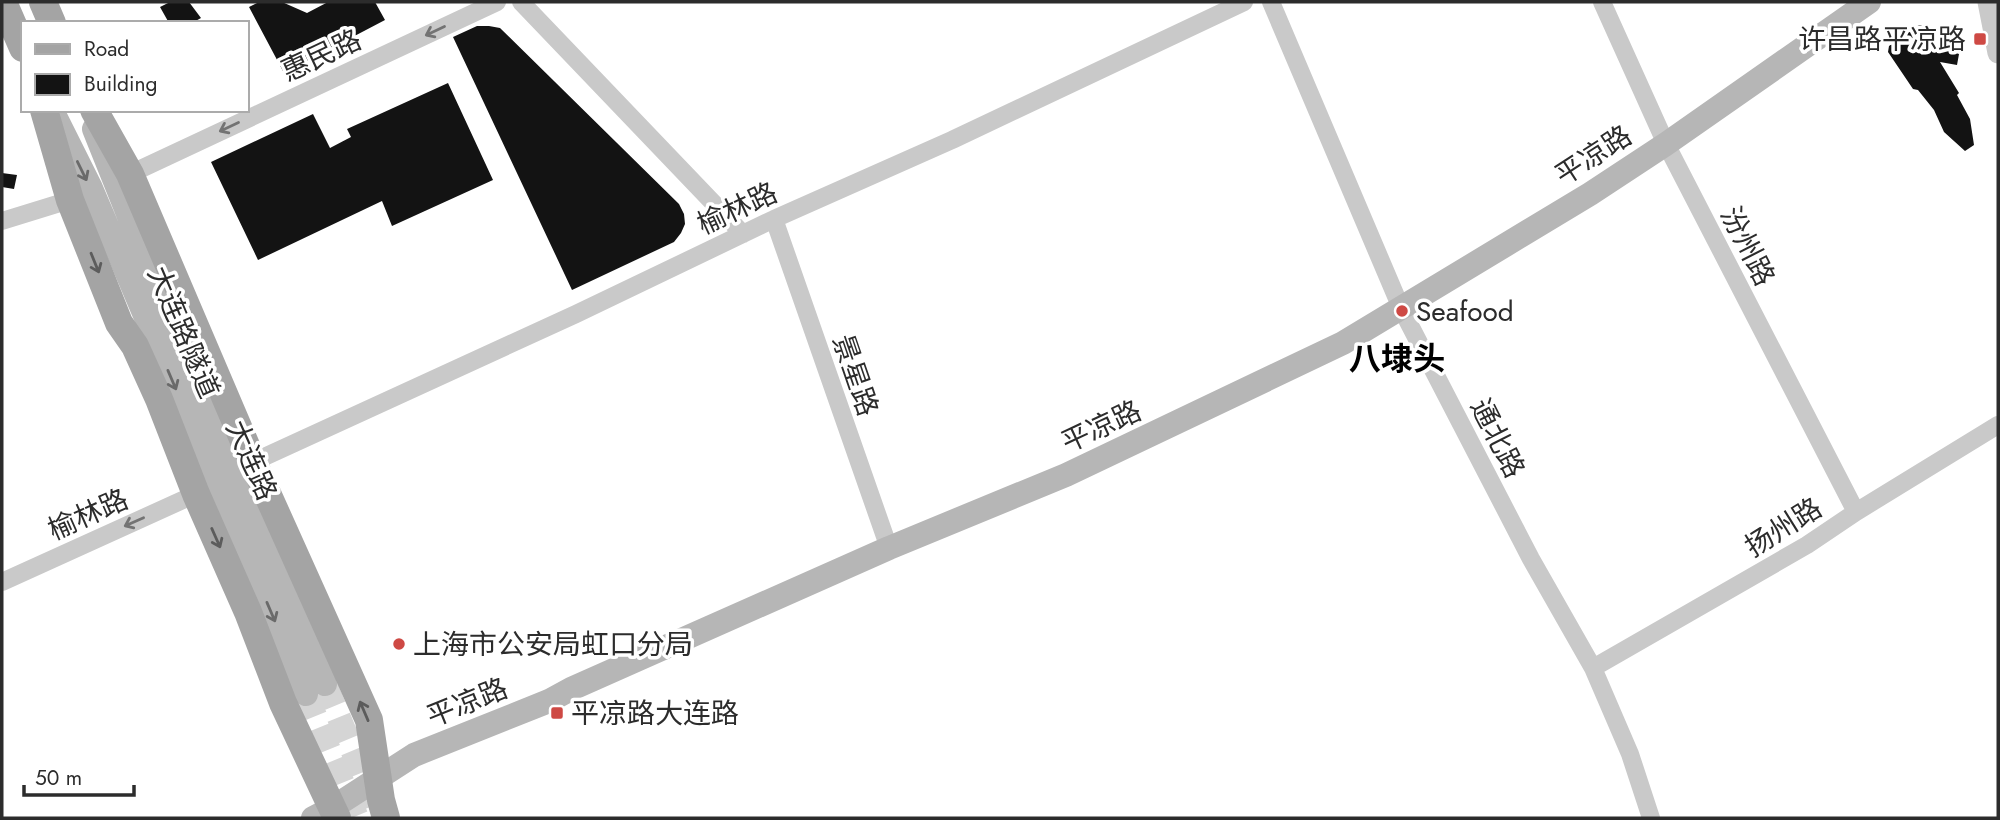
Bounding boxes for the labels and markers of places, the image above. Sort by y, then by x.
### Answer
place label: 许昌路平凉路 [1798,19,1966,60]
marker: 许昌路平凉路 [1972,31,1988,47]
place label: Seafood [1416,291,1514,332]
marker: Seafood [1394,303,1410,319]
place label: 上海市公安局虹口分局 [413,624,693,665]
marker: 上海市公安局虹口分局 [391,636,407,652]
place label: 平凉路大连路 [571,693,739,734]
marker: 平凉路大连路 [549,705,565,721]

